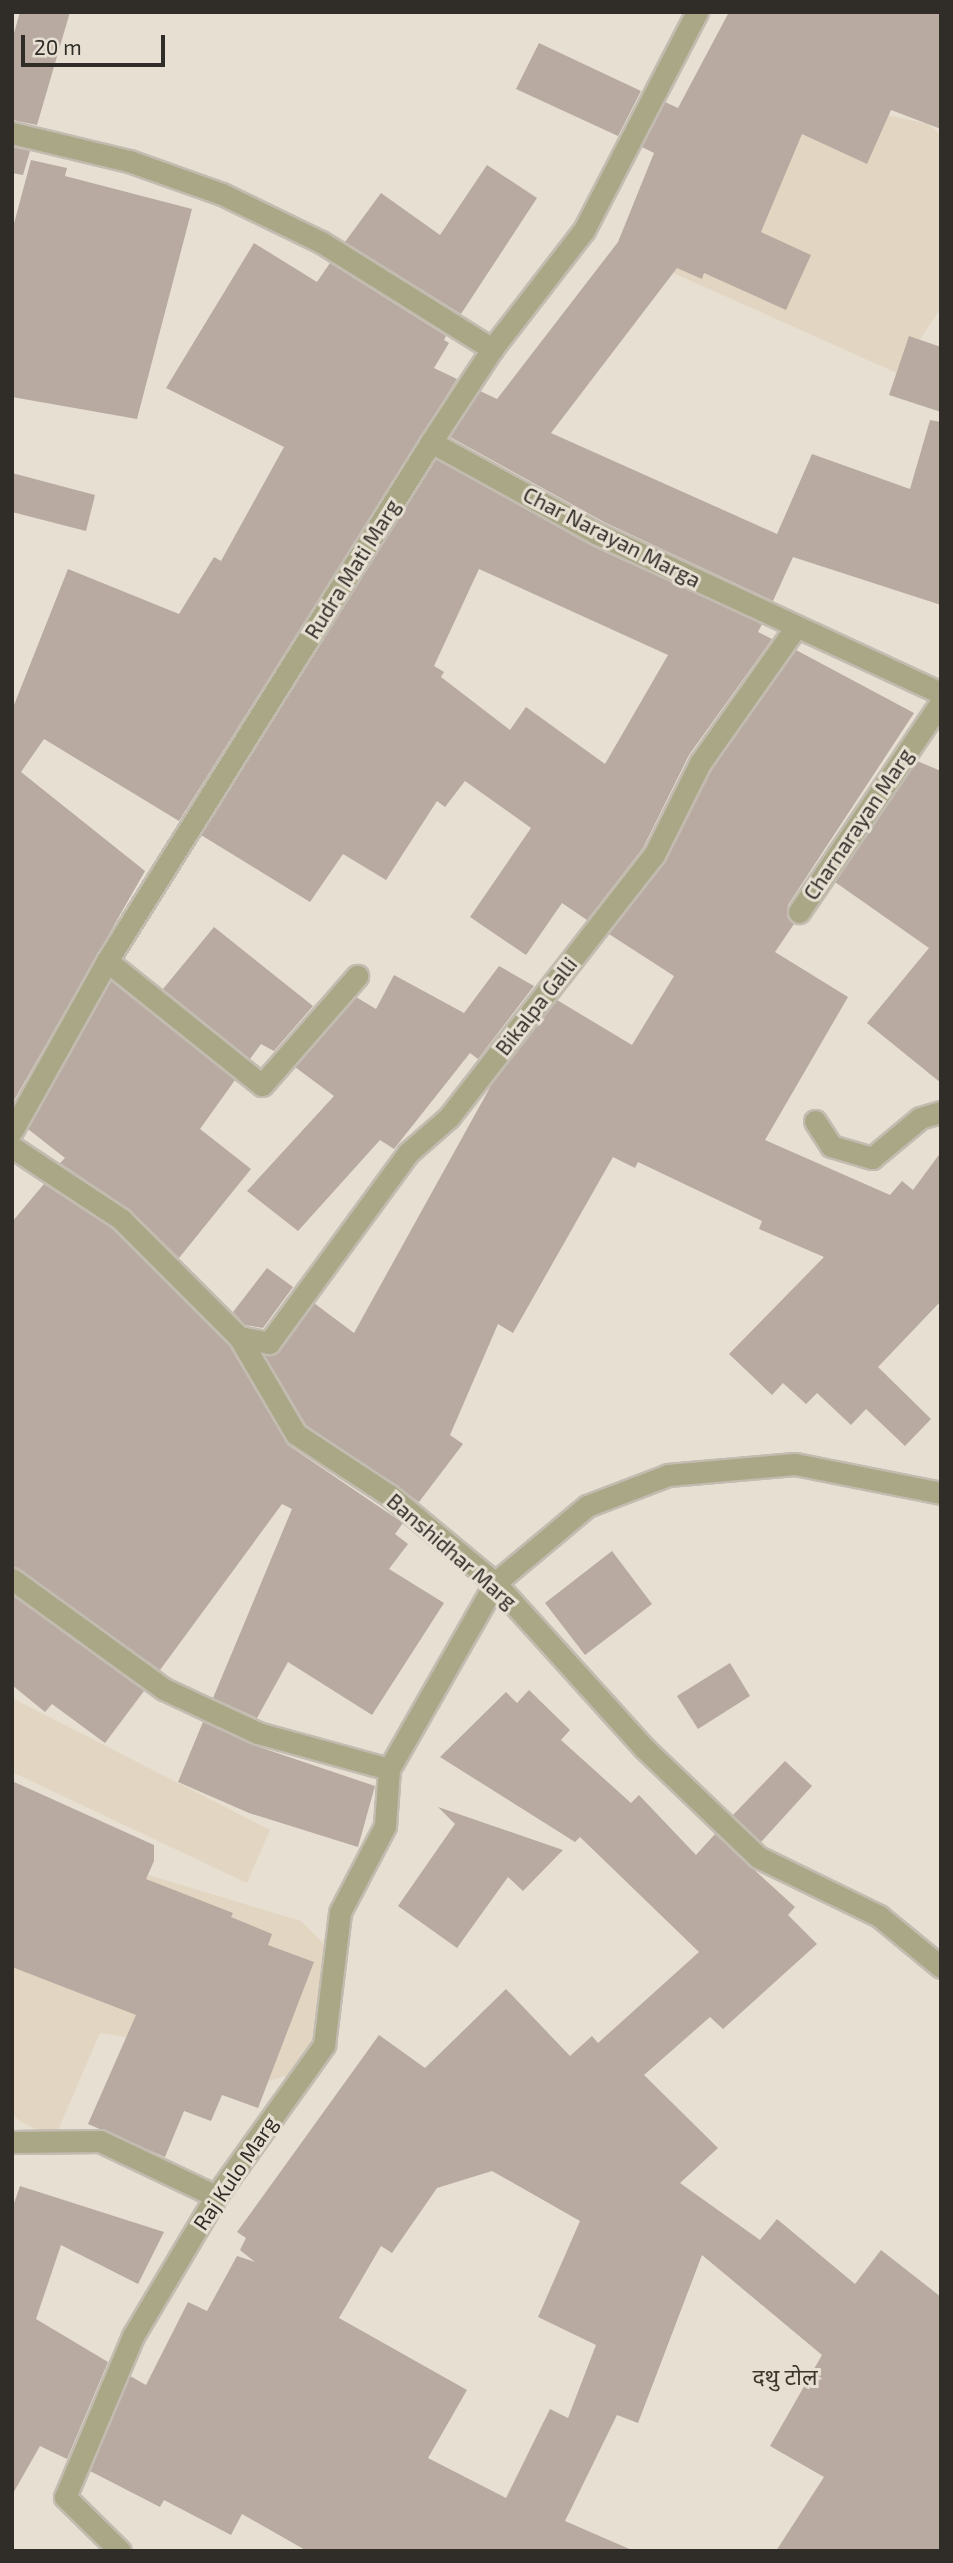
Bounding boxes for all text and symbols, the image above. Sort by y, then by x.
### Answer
scale bar [24,21,168,65]
text: 20 m [34,34,82,59]
street label: Char Narayan Marga [519,481,705,593]
street label: Rudra Mati Marg [299,495,405,643]
street label: Charnarayan Marg [798,743,918,905]
street label: Bikalpa Galli [490,952,582,1060]
street label: Banshidhar Marg [382,1488,522,1614]
street label: Raj Kulo Marg [188,2111,282,2235]
district label: दथु टोल [752,2362,818,2390]

